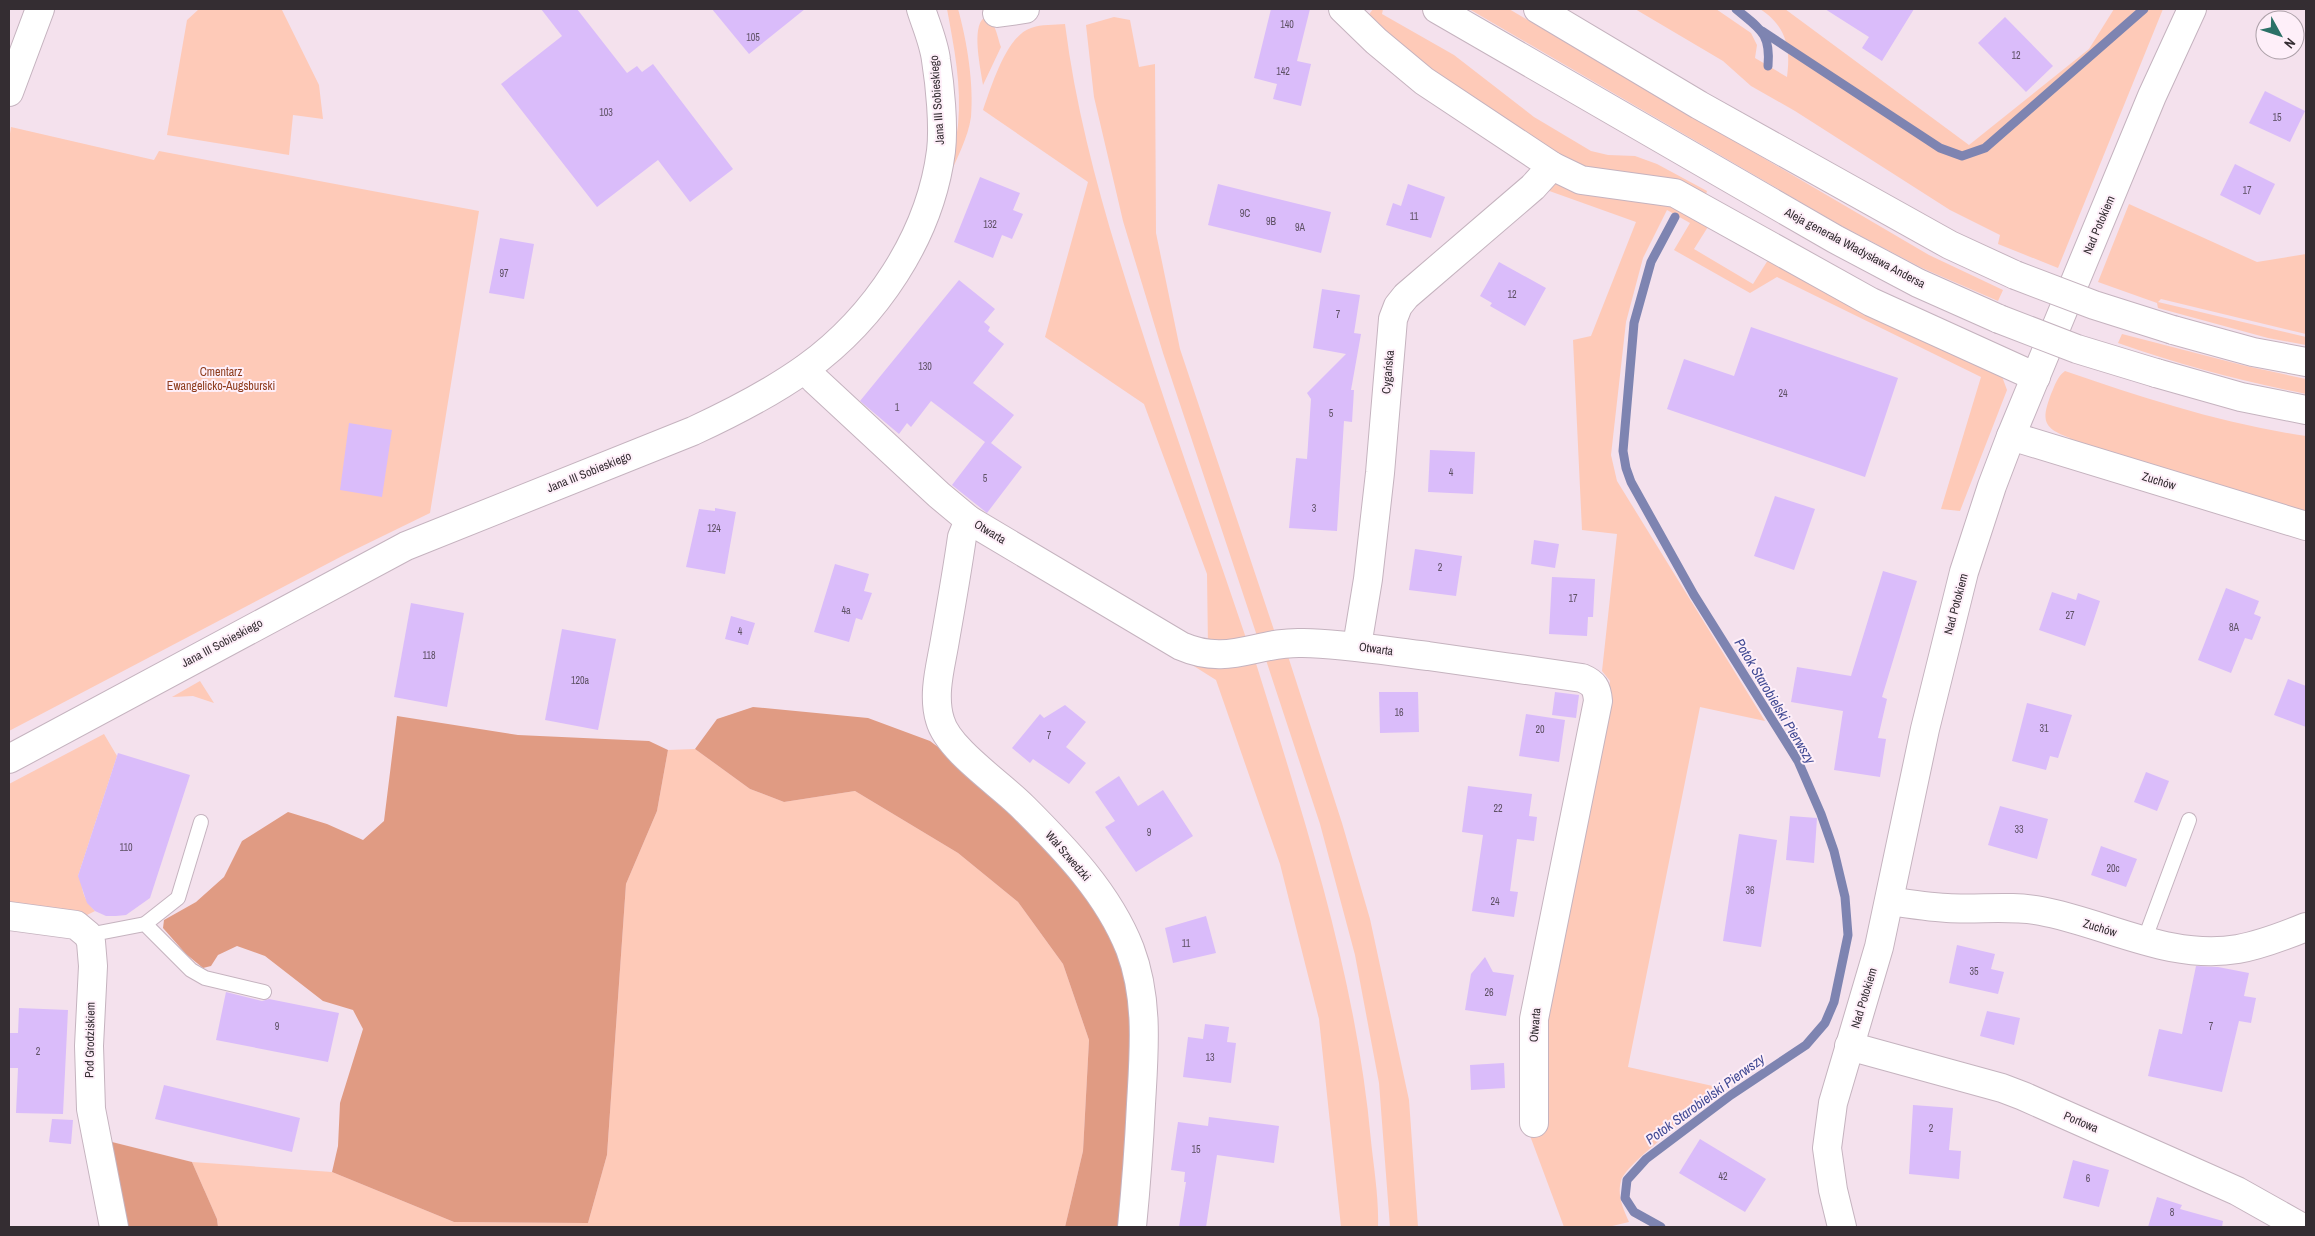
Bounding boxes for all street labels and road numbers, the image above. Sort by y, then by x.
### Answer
street label: Jana III Sobieskiego [926,55,948,145]
street label: Nad Potokiem [2079,193,2119,257]
street label: Aleja generała Władysława Andersa [1781,204,1929,292]
street label: Cygańska [1378,349,1398,394]
street label: Jana III Sobieskiego [544,448,634,496]
street label: Zuchów [2140,468,2179,494]
street label: Otwarta [971,516,1009,548]
street label: Nad Potokiem [1940,572,1972,636]
street label: Jana III Sobieskiego [179,615,265,671]
street label: Otwarta [1358,639,1395,659]
street label: Wał Szwedzki [1042,828,1094,884]
street label: Zuchów [2081,915,2120,941]
street label: Nad Potokiem [1847,966,1881,1030]
street label: Pod Grodziskiem [81,1002,99,1078]
street label: Otwarta [1526,1007,1545,1043]
street label: Portowa [2061,1108,2101,1137]

